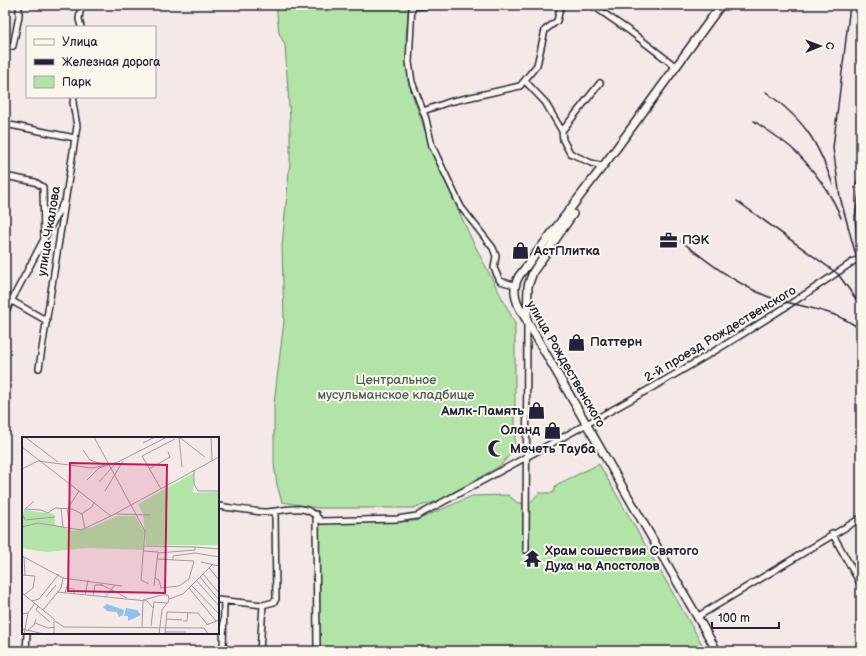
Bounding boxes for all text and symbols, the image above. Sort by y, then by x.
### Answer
legend [26,26,156,98]
north arrow [800,26,840,66]
text: Улица [62,35,98,50]
text: С [823,42,836,50]
text: Железная дорога [62,55,160,70]
text: Парк [62,75,92,90]
street label: улица Чкалова [34,184,64,277]
office icon: ПЭК [659,230,679,250]
place label: ПЭК [682,232,710,248]
shop icon: АстПлитка [511,241,531,261]
place label: АстПлитка [533,243,600,259]
street label: 2-й проезд Рождественского [641,282,799,386]
street label: улица Рождественского [523,298,609,430]
shop icon: Паттерн [567,332,587,352]
place label: Паттерн [590,334,642,350]
park label: Центральное мусульманское кладбище [317,372,475,403]
shop icon: Амлк-Память [527,401,547,421]
place label: Амлк-Память [440,403,524,419]
shop icon: Оланд [543,420,563,440]
place label: Оланд [501,422,540,438]
inset map [22,437,219,634]
mosque icon: Мечеть Тауба [487,439,507,459]
place label: Мечеть Тауба [510,441,596,457]
place label: Храм сошествия Святого Духа на Апостолов [544,543,699,574]
temple icon: Храм сошествия Святого Духа на Апостолов [522,548,542,568]
scale bar [712,604,779,630]
text: 100 m [718,611,750,626]

